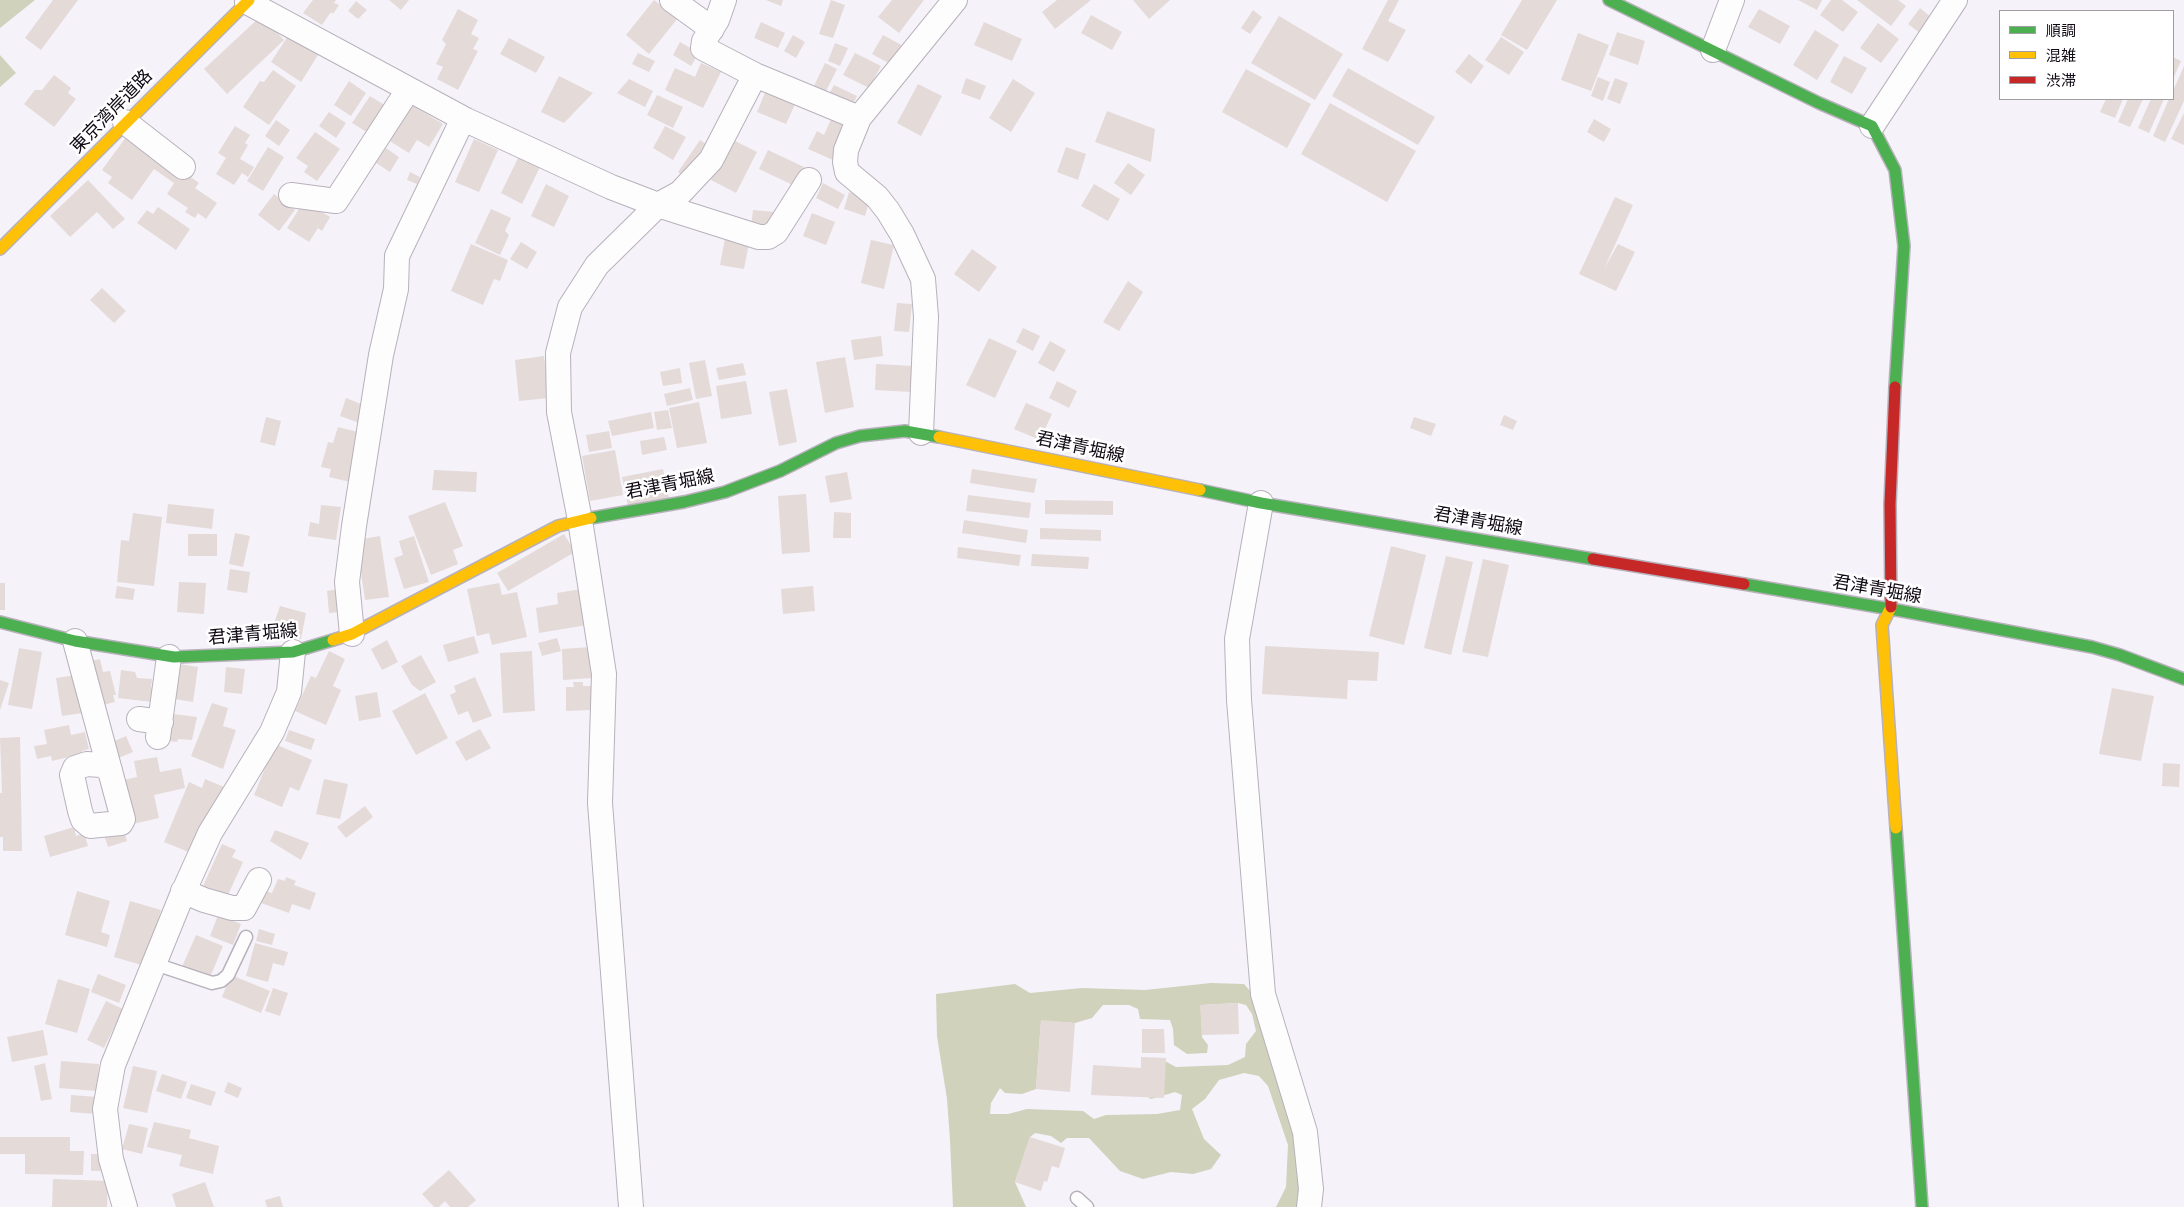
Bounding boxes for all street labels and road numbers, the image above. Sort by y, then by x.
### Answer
street label: 東京湾岸道路 [67,66,157,158]
street label: 君津青堀線 [1034,428,1126,468]
street label: 君津青堀線 [624,466,716,504]
street label: 君津青堀線 [1432,504,1524,540]
street label: 君津青堀線 [1831,572,1923,608]
street label: 君津青堀線 [207,620,299,650]

